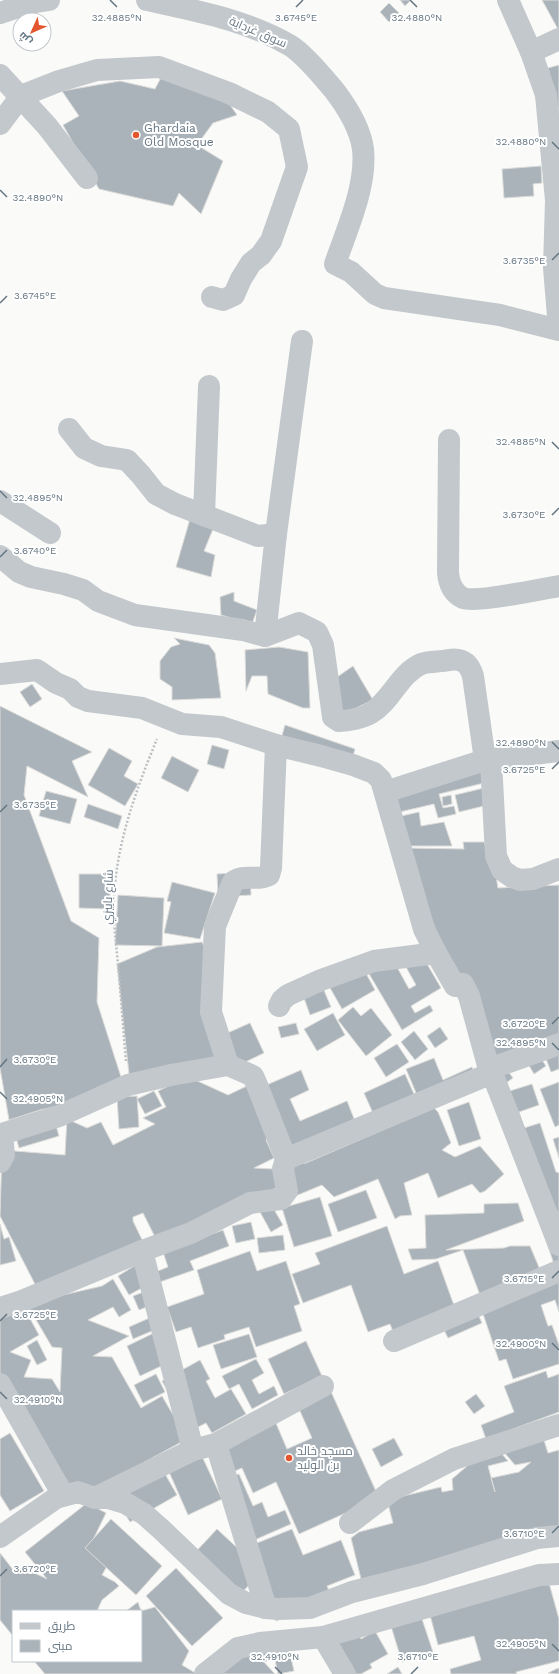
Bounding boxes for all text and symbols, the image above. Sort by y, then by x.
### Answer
north arrow [12,12,52,52]
text: 32.4885°N [92,12,142,23]
text: 3.6745°E [275,12,317,23]
text: 32.4880°N [392,12,442,23]
street label: سوق غرداية [227,14,289,50]
text: ش [16,29,35,48]
place label: Ghardaia Old Mosque [144,121,214,149]
marker: Ghardaia Old Mosque [131,130,141,140]
text: 32.4880°N [496,136,546,147]
text: 32.4890°N [13,192,63,203]
text: 3.6735°E [503,255,545,266]
text: 3.6745°E [14,290,56,301]
text: 32.4885°N [496,436,546,447]
text: 32.4895°N [13,492,63,503]
text: 3.6730°E [503,509,545,520]
text: 3.6740°E [14,545,56,556]
text: 32.4890°N [496,737,546,748]
text: 3.6725°E [503,764,545,775]
text: 3.6735°E [14,799,56,810]
street label: شارع باييزي [100,869,119,925]
text: 3.6720°E [503,1018,545,1029]
text: 32.4895°N [496,1037,546,1048]
text: 3.6730°E [14,1054,56,1065]
text: 32.4905°N [13,1093,63,1104]
text: 3.6715°E [504,1273,544,1284]
text: 3.6725°E [14,1309,56,1320]
text: 32.4900°N [496,1338,546,1349]
text: 32.4910°N [14,1394,62,1405]
place label: مسجد خالد بن الوليد [297,1444,353,1472]
marker: مسجد خالد بن الوليد [284,1453,294,1463]
text: 3.6710°E [503,1528,545,1539]
text: 3.6720°E [14,1563,56,1574]
legend [12,1610,142,1662]
text: طريق [48,1619,76,1633]
text: 32.4905°N [496,1638,546,1649]
text: مبنى [48,1639,73,1653]
text: 32.4910°N [251,1651,299,1662]
text: 3.6710°E [397,1651,439,1662]

